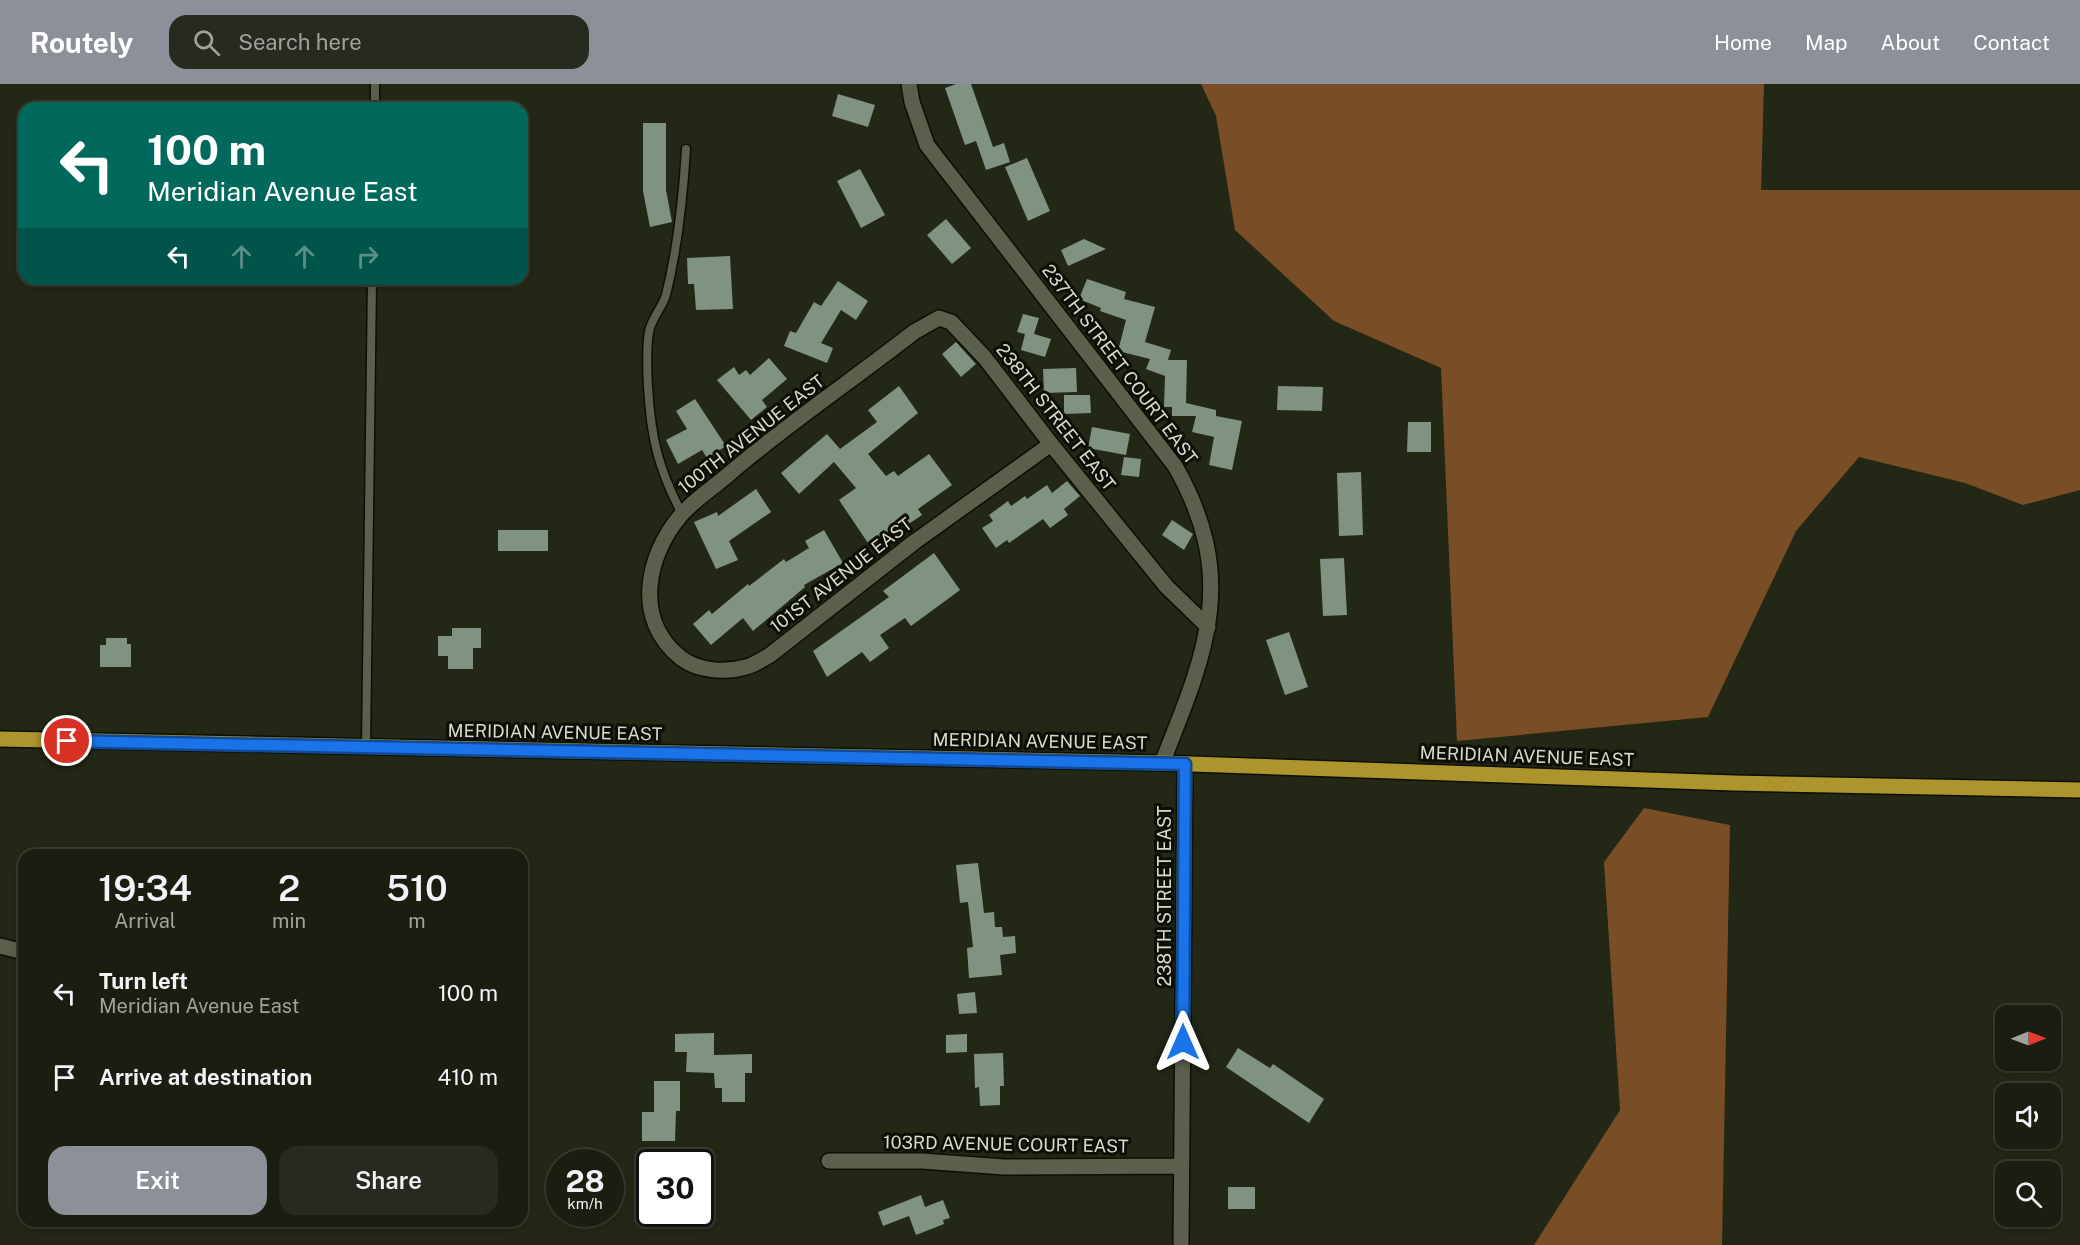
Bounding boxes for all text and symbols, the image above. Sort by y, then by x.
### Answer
search box [169,15,589,69]
text: Routely [30,26,133,59]
icon: search [190,26,223,59]
text: Search here [238,29,362,55]
text: Home [1714,30,1772,55]
text: Map [1805,30,1848,55]
text: About [1881,30,1940,55]
text: Contact [1973,30,2050,55]
text: 100 m [147,125,266,174]
icon: left [48,126,126,204]
text: Meridian Avenue East [147,175,418,207]
icon: left [162,240,195,273]
icon: ahead [225,240,258,273]
icon: ahead [288,240,321,273]
icon: right [351,240,384,273]
street label: 237TH STREET COURT EAST [1038,260,1202,468]
street label: 238TH STREET EAST [992,339,1120,495]
street label: 100TH AVENUE EAST [674,370,829,498]
street label: 101ST AVENUE EAST [766,513,916,637]
pin [41,715,92,766]
street label: MERIDIAN AVENUE EAST [448,720,663,744]
icon: arrive [50,724,83,757]
street label: MERIDIAN AVENUE EAST [933,729,1148,753]
street label: MERIDIAN AVENUE EAST [1419,742,1635,770]
street label: 238TH STREET EAST [1154,805,1175,986]
text: 19:34 [98,867,192,909]
text: 2 [278,867,300,909]
text: 510 [386,867,448,909]
text: Arrival [114,909,176,933]
text: min [272,909,306,933]
text: m [408,909,426,933]
text: Turn left [99,968,188,994]
icon: left [48,977,81,1010]
text: 100 m [438,980,498,1006]
text: Meridian Avenue East [99,994,299,1018]
north arrow [1995,1005,2061,1071]
map controls [1995,1005,2061,1227]
position arrow [1151,1010,1215,1074]
icon: arrive [48,1061,81,1094]
text: Arrive at destination [99,1064,312,1090]
text: 410 m [437,1064,498,1090]
button: sound [1995,1083,2061,1149]
street label: 103RD AVENUE COURT EAST [883,1131,1129,1157]
button: Exit [48,1146,267,1215]
button: Share [279,1146,498,1215]
speed limit sign: 30 [636,1149,714,1227]
button: search [1995,1161,2061,1227]
text: 28 [565,1163,605,1199]
text: km/h [567,1195,603,1212]

